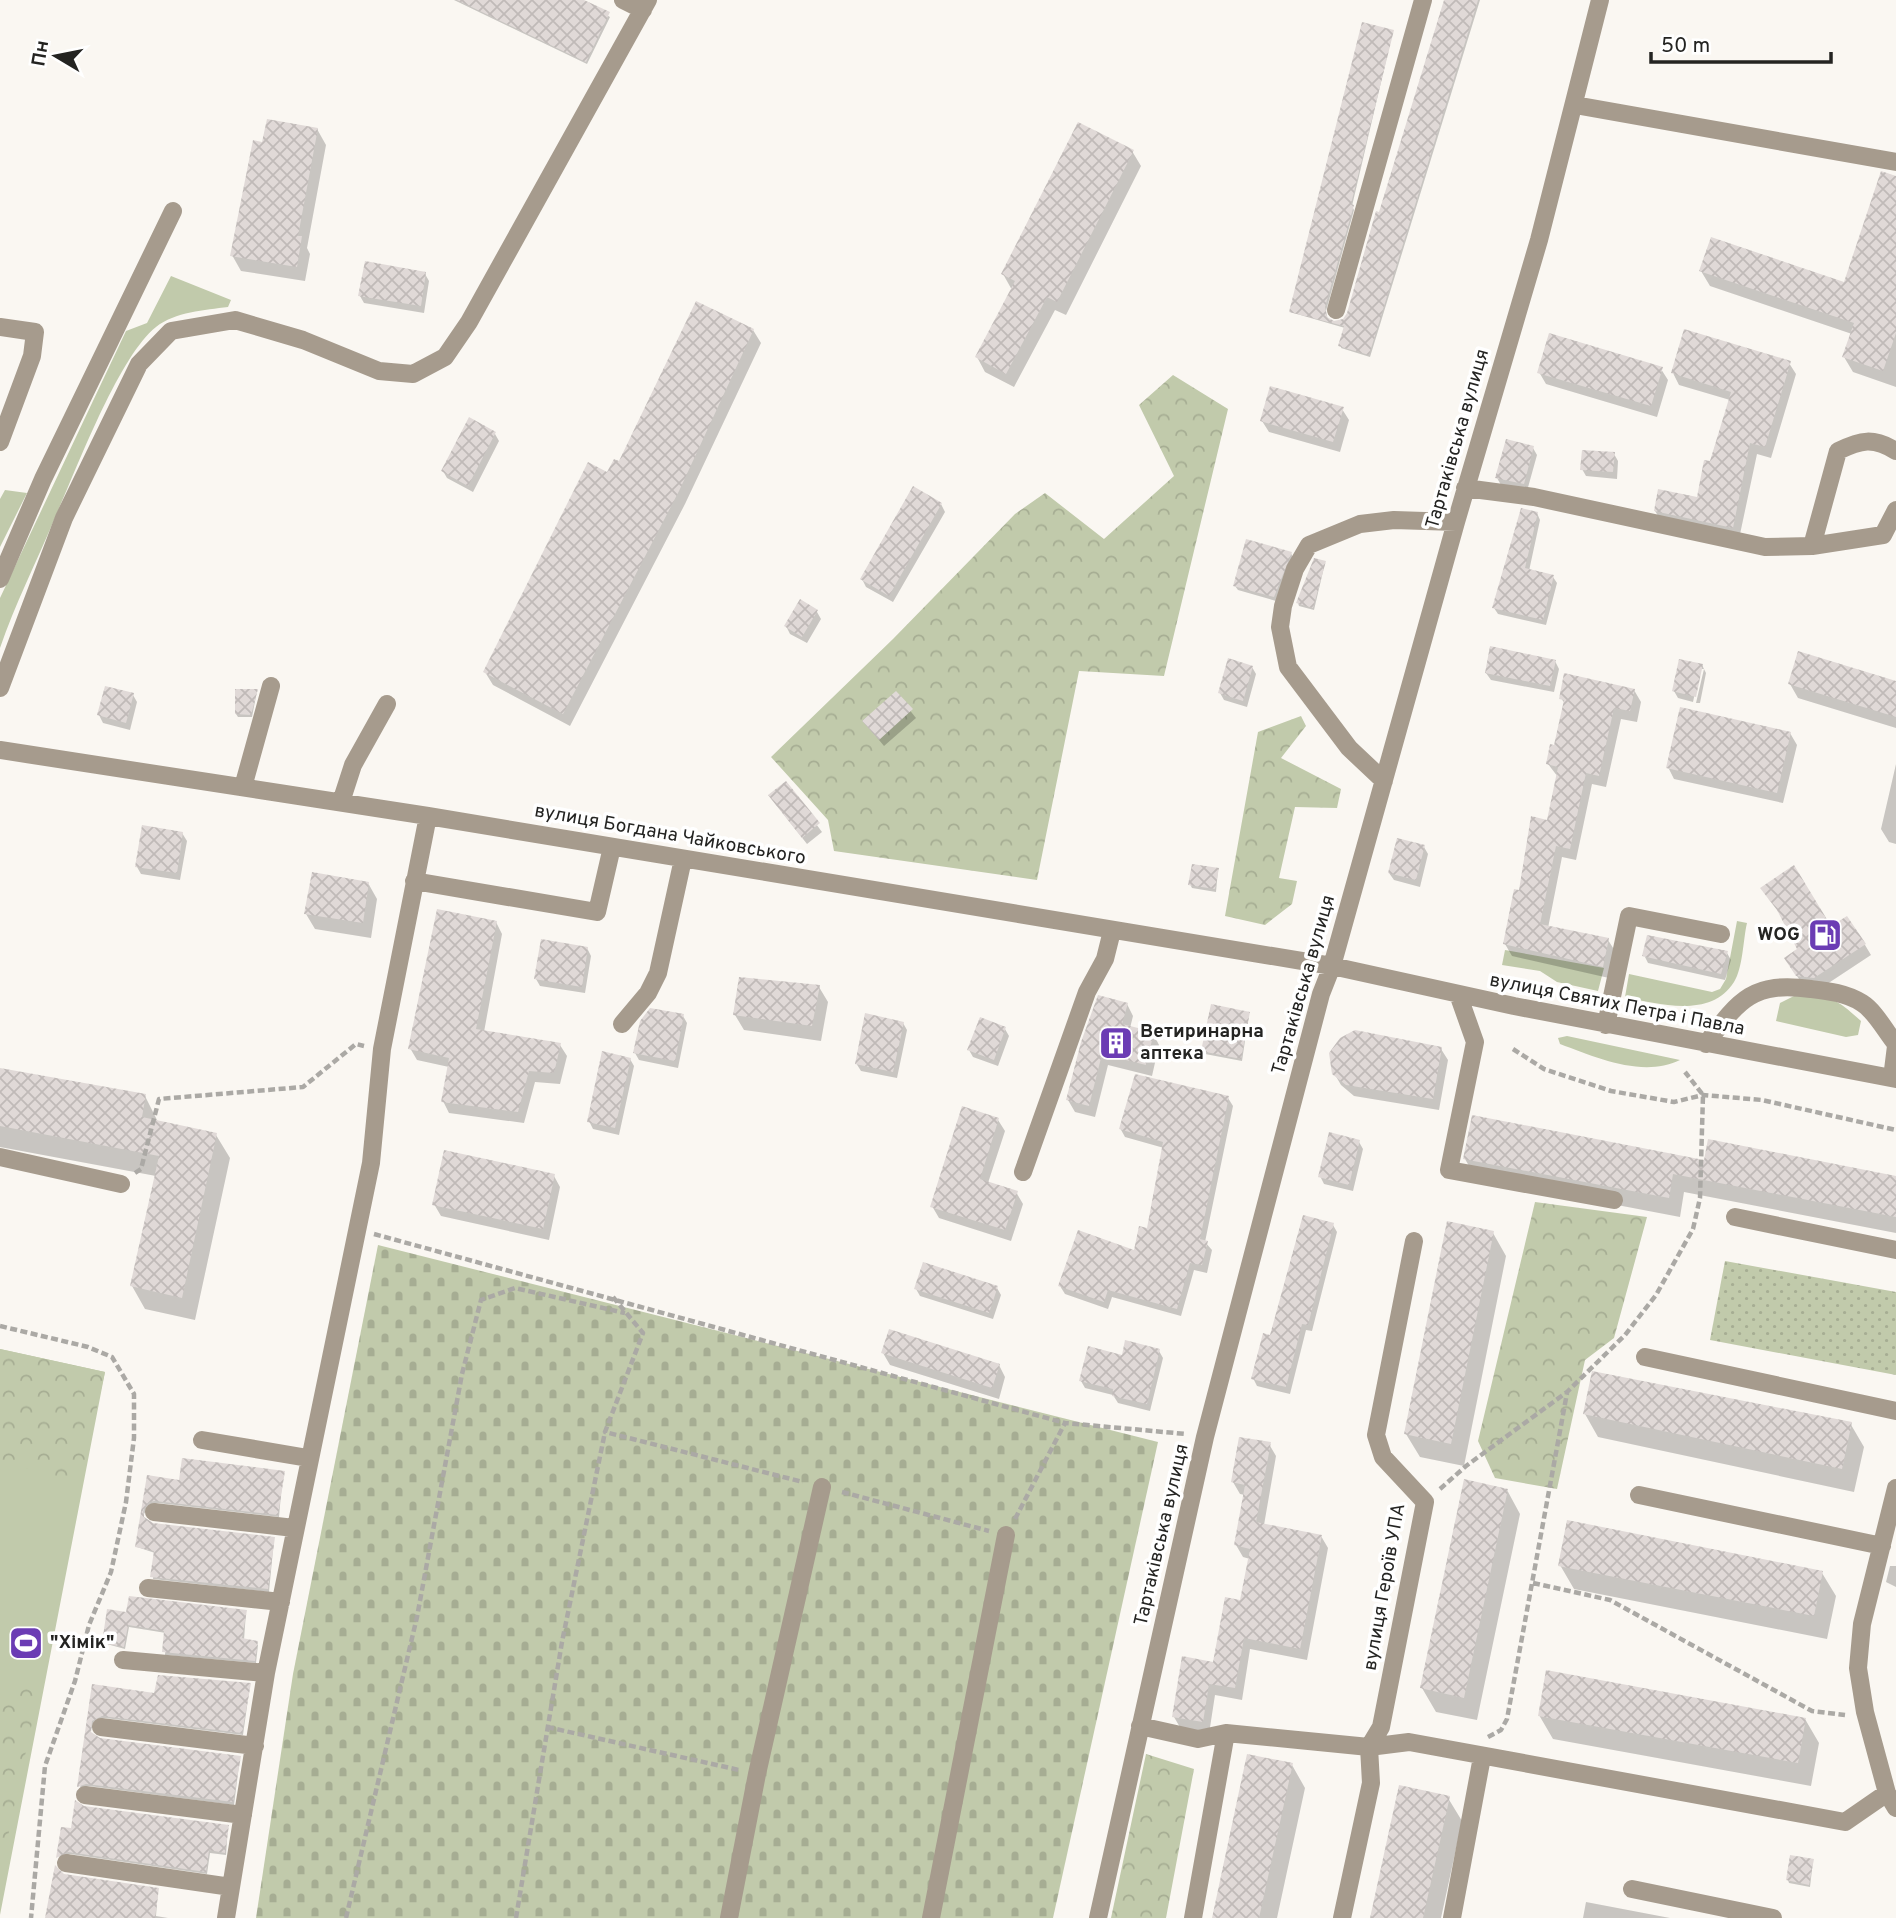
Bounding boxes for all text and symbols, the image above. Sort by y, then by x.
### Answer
north arrow [21,21,91,91]
scale bar [1651,21,1831,65]
text: 50 m [1661,33,1710,60]
text: Пн [27,39,55,68]
street label: Тартаківська вулиця [1421,346,1495,532]
street label: вулиця Богдана Чайковського [532,799,808,871]
street label: Тартаківська вулиця [1267,892,1341,1078]
fuel station icon: WOG [1806,916,1844,954]
place label: WOG [1757,923,1800,947]
street label: вулиця Святих Петра і Павла [1487,968,1747,1042]
place label: Ветиринарна аптека [1140,1020,1264,1066]
building icon: Ветиринарна аптека [1097,1024,1135,1062]
street label: Тартаківська вулиця [1129,1442,1195,1628]
street label: вулиця Героїв УПА [1358,1502,1412,1672]
sports icon: "Хімік" [7,1624,45,1662]
place label: "Хімік" [50,1631,114,1655]

